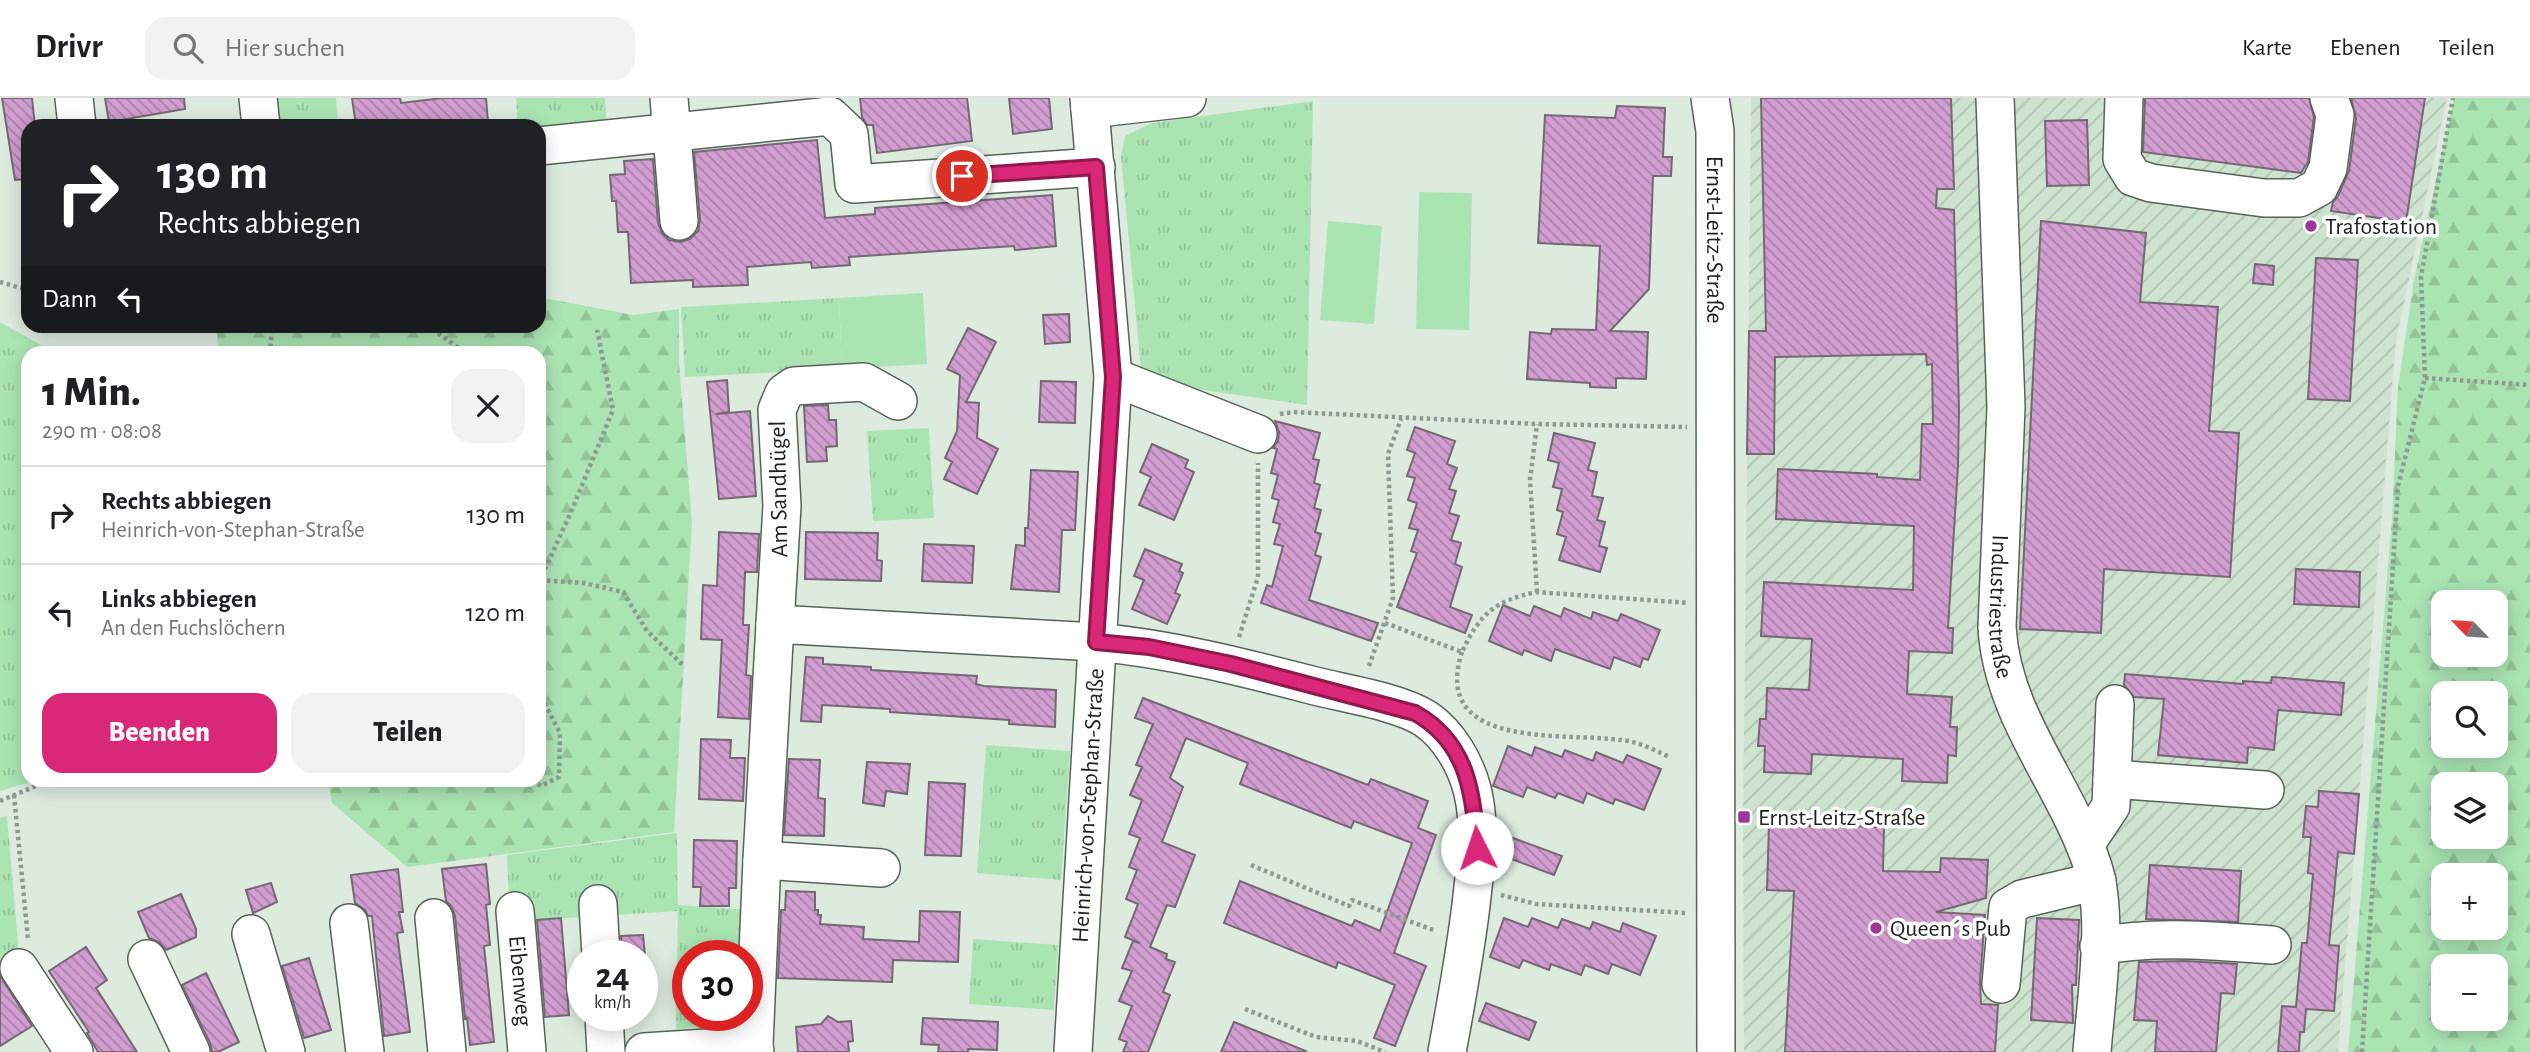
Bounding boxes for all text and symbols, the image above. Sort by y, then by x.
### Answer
search box [145,17,635,80]
icon: search [169,29,207,67]
text: Drivr [35,31,103,64]
text: Hier suchen [225,35,345,61]
text: Karte [2242,36,2292,60]
text: Ebenen [2330,36,2401,60]
text: Teilen [2439,36,2495,60]
pin [932,146,992,206]
icon: right [42,147,133,238]
text: 130 m [157,149,268,198]
street label: Ernst-Leitz-Straße [1702,156,1726,324]
icon: arrive [943,157,981,195]
text: Rechts abbiegen [157,207,361,239]
place label: Trafostation [2325,215,2437,239]
marker: Trafostation [2303,218,2319,234]
icon: left [111,280,149,318]
text: Dann [42,286,97,312]
button: close [451,369,525,443]
text: 1 Min. [42,371,141,413]
text: 290 m · 08:08 [42,420,162,443]
street label: Am Sandhügel [766,420,792,558]
text: Rechts abbiegen [101,488,272,514]
icon: right [42,496,80,534]
text: 130 m [467,502,525,528]
text: Heinrich-von-Stephan-Straße [101,519,365,542]
street label: Industriestraße [1984,534,2017,681]
text: Links abbiegen [101,586,257,612]
north arrow [2431,590,2508,667]
map controls [2431,590,2508,1031]
icon: left [42,594,80,632]
text: 120 m [465,600,525,626]
text: An den Fuchslöchern [101,617,286,640]
street label: Heinrich-von-Stephan-Straße [1068,667,1109,944]
button: search [2431,681,2508,758]
button: Beenden [42,693,277,773]
button: Teilen [291,693,525,773]
button: layers [2431,772,2508,849]
place label: Ernst-Leitz-Straße [1758,806,1926,830]
marker: Ernst-Leitz-Straße [1736,809,1752,825]
position arrow [1440,811,1514,885]
button: + [2431,863,2508,940]
place label: Queen´s Pub [1890,917,2011,941]
marker: Queen´s Pub [1868,920,1884,936]
street label: Eibenweg [504,934,536,1028]
speed limit sign: 30 [672,940,763,1031]
button: − [2431,954,2508,1031]
text: 24 [595,959,630,994]
text: km/h [594,994,631,1012]

